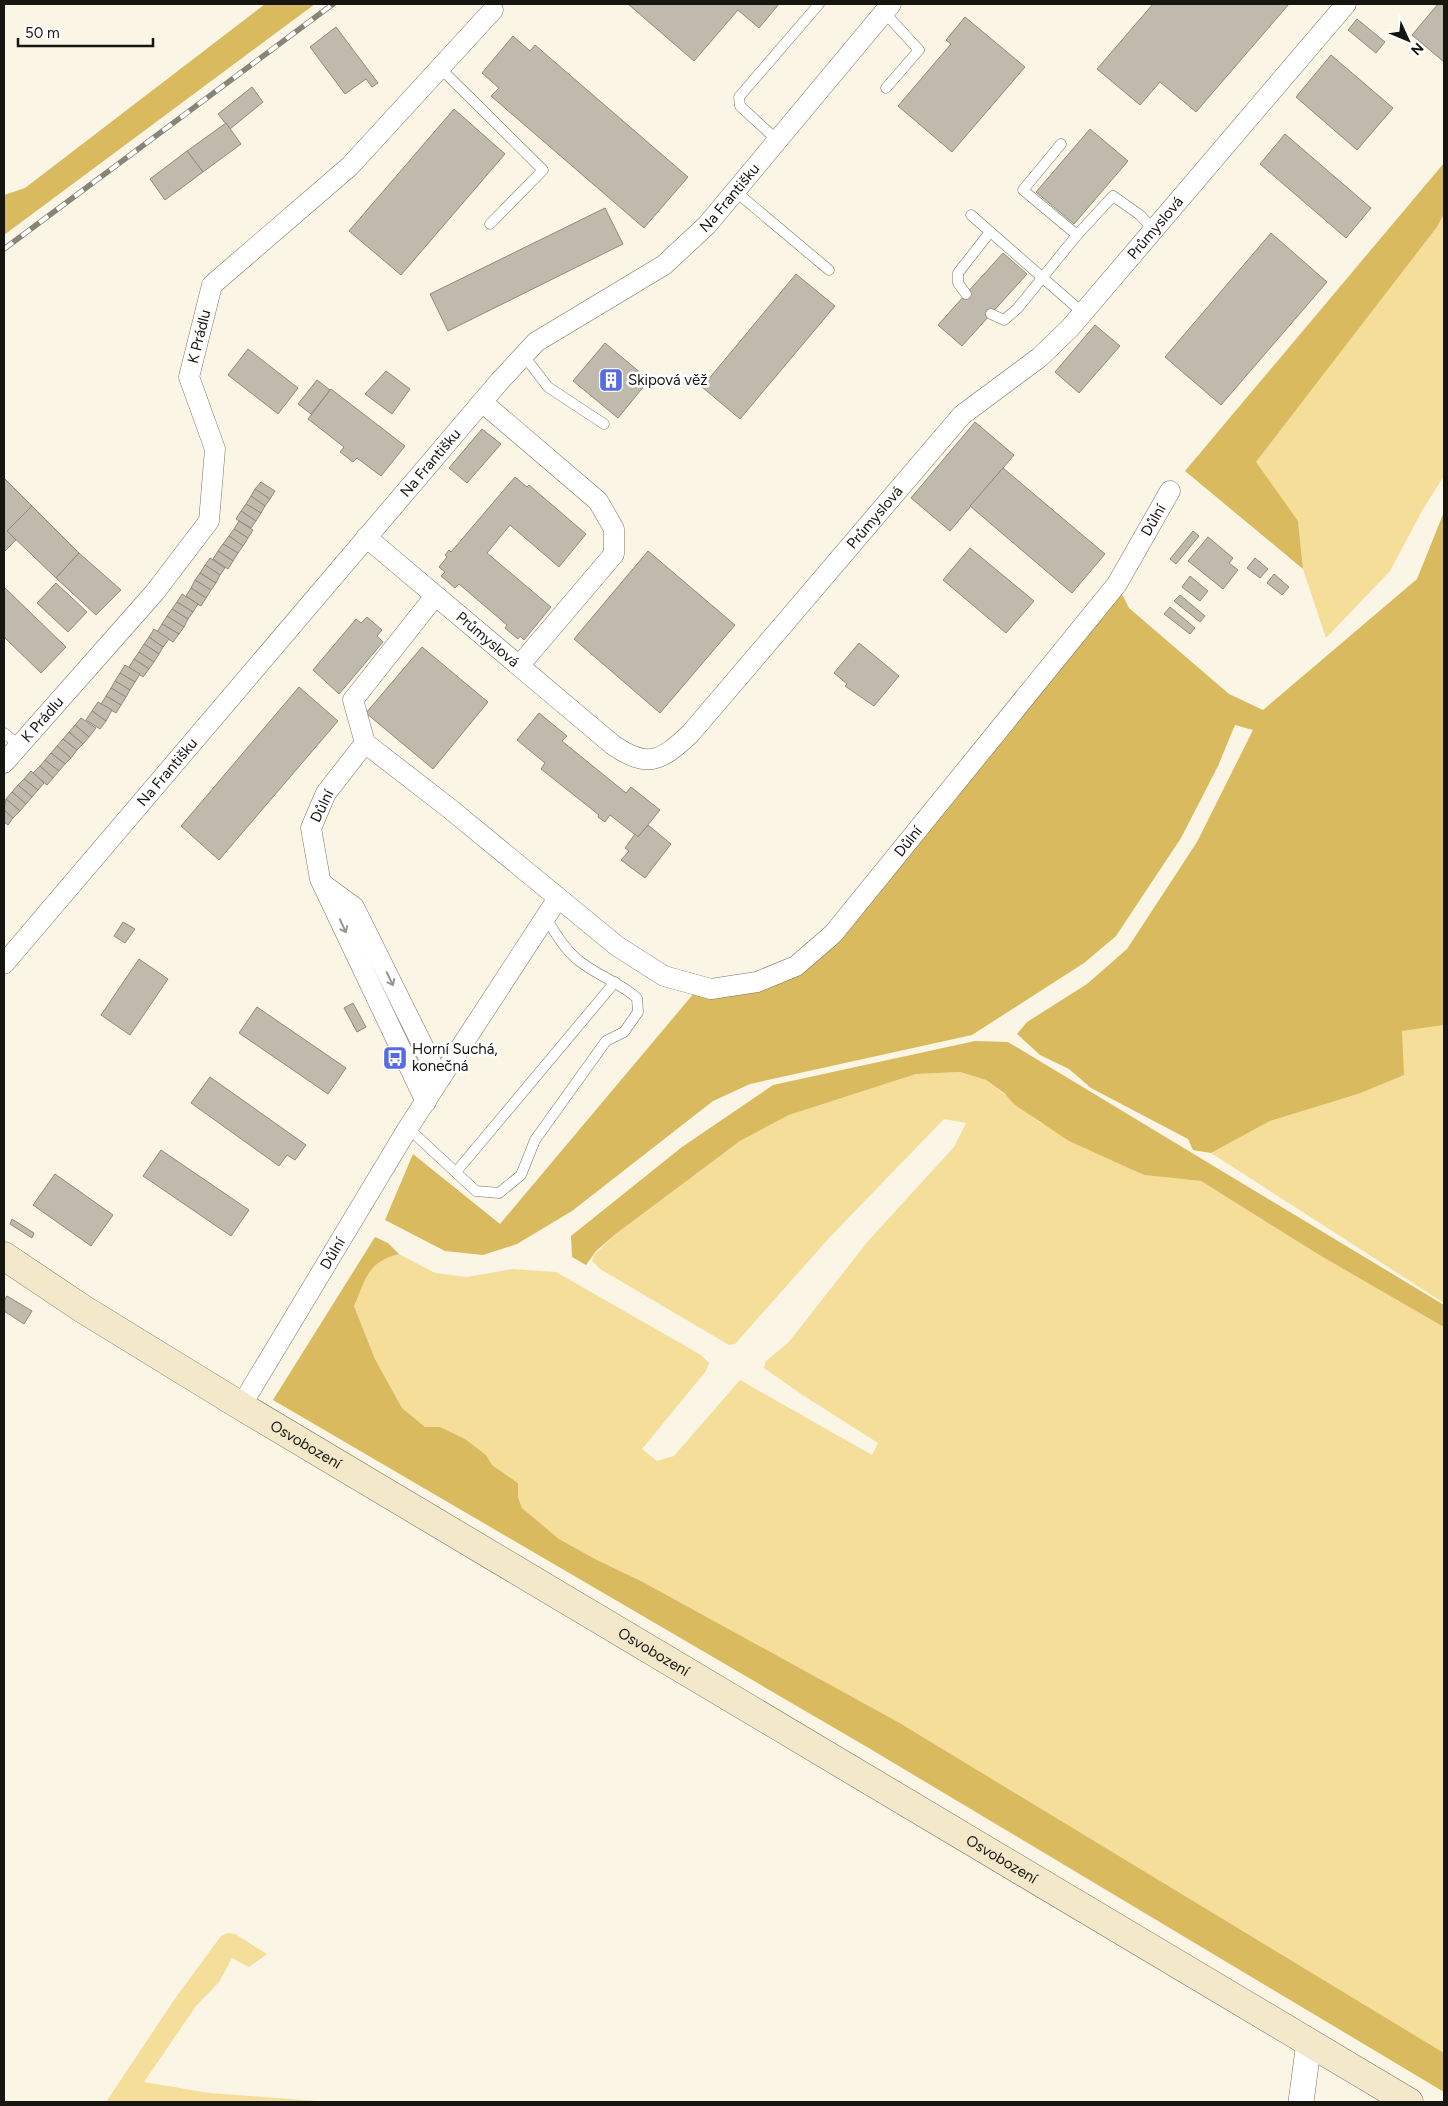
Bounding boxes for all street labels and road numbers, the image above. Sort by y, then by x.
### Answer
street label: Na Františku [696,160,763,236]
street label: Průmyslová [1124,193,1187,263]
street label: K Prádlu [184,308,215,365]
street label: Na Františku [396,425,464,501]
street label: Průmyslová [843,482,906,552]
street label: Důlní [1137,500,1170,539]
street label: Průmyslová [452,608,523,671]
street label: K Prádlu [18,693,67,746]
street label: Na Františku [133,734,201,810]
street label: Důlní [306,785,338,825]
street label: Důlní [890,821,927,860]
street label: Důlní [316,1233,350,1273]
street label: Osvobození [267,1416,346,1474]
street label: Osvobození [615,1624,694,1681]
street label: Osvobození [963,1831,1042,1888]

